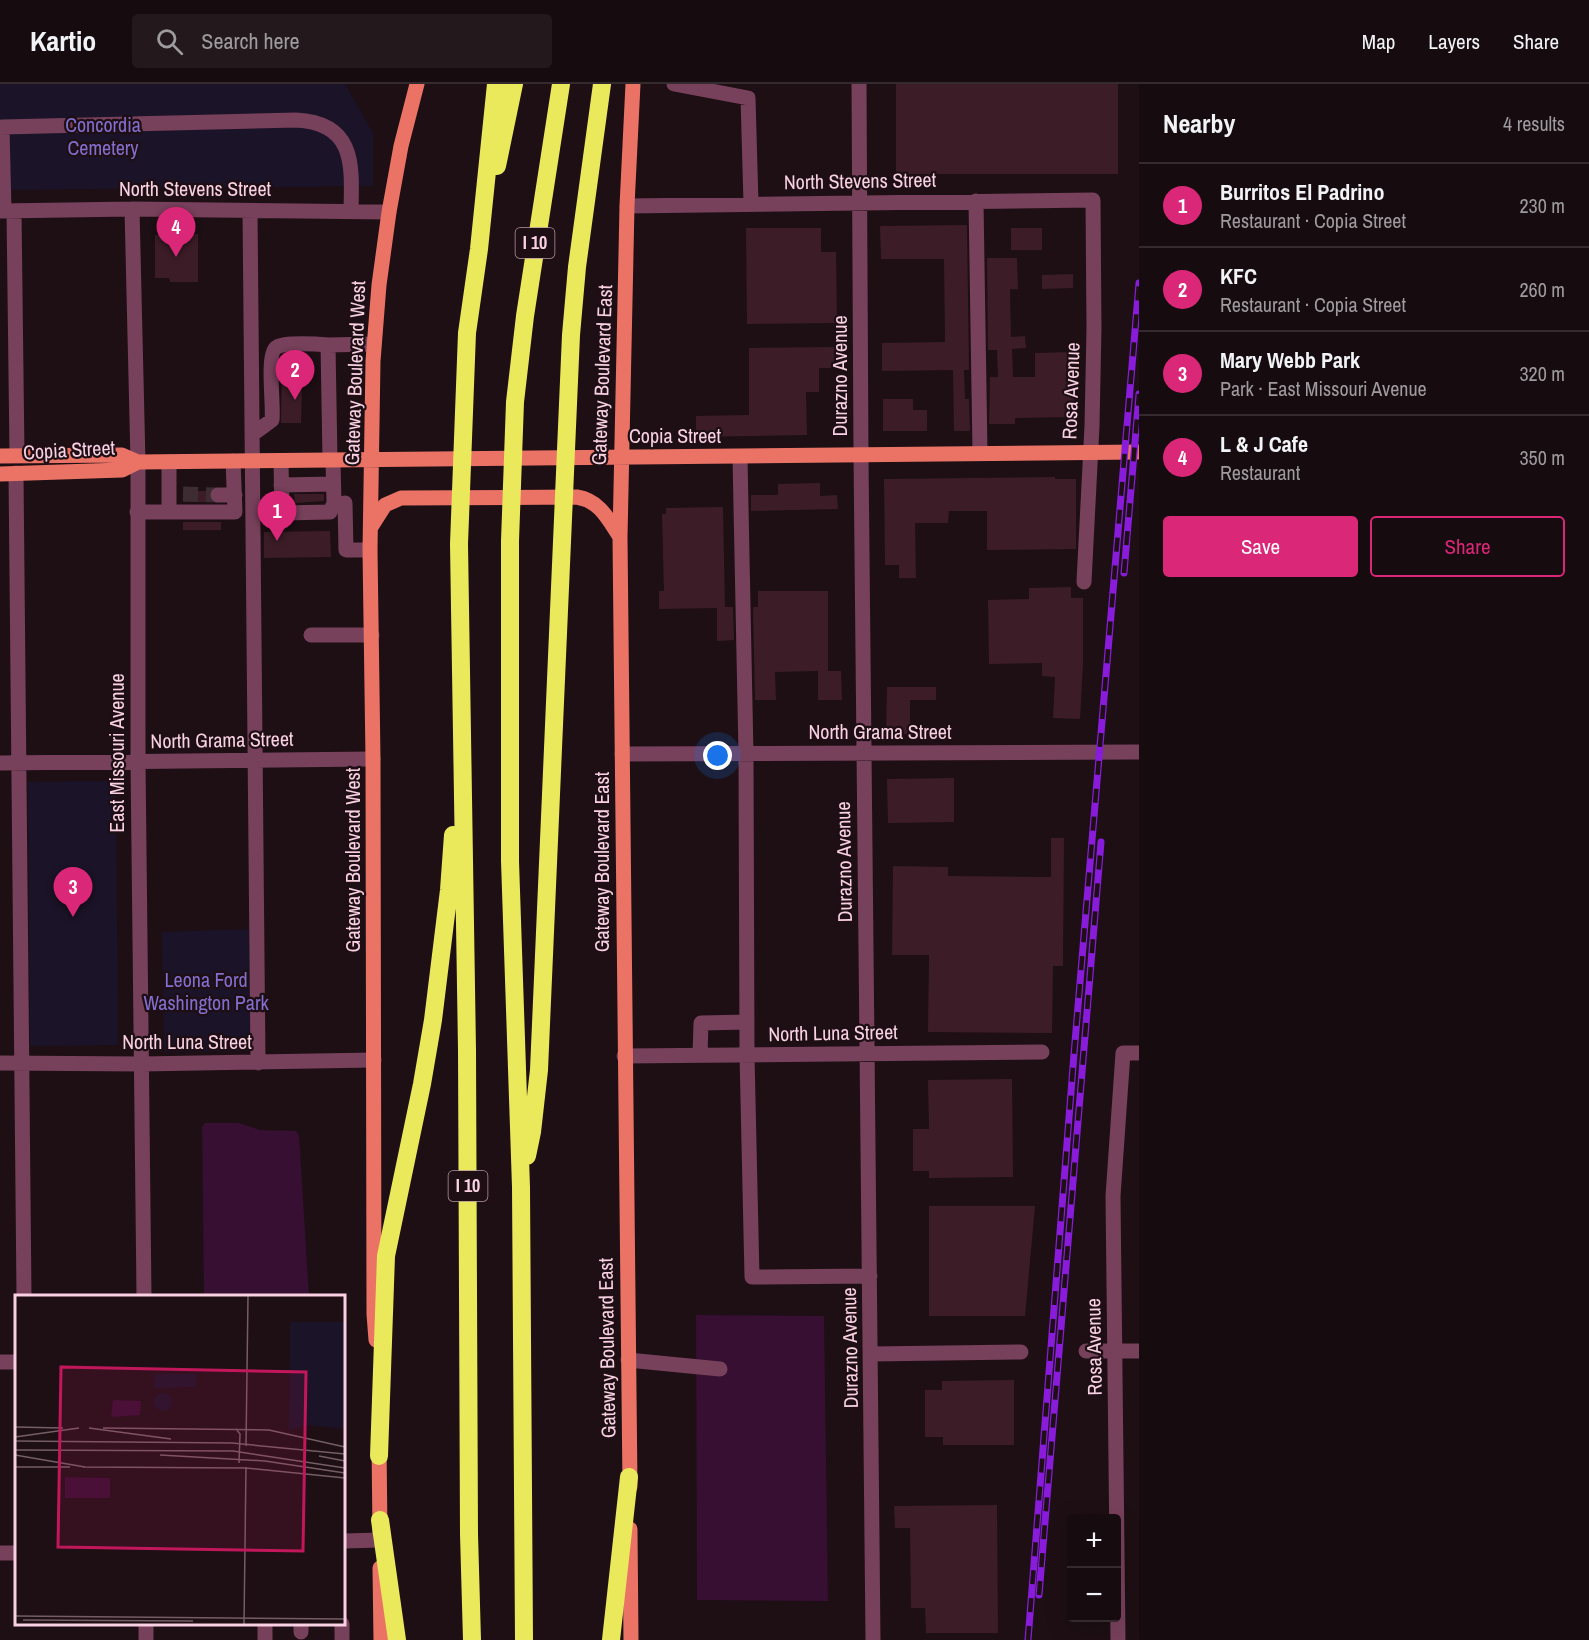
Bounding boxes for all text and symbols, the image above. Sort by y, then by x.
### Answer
search box [132,14,552,68]
text: Kartio [30,22,96,60]
icon: search [153,25,186,58]
text: Search here [201,26,300,56]
text: Map [1362,27,1395,56]
text: Layers [1428,27,1480,56]
text: Share [1513,27,1559,56]
text: Nearby [1163,106,1235,141]
text: 4 results [1503,110,1565,137]
park label: Concordia Cemetery [65,111,141,161]
street label: North Stevens Street [784,166,937,195]
street label: North Stevens Street [119,175,272,202]
text: Burritos El Padrino [1220,177,1384,207]
text: 1 [1178,192,1187,219]
text: 230 m [1519,192,1565,219]
text: Restaurant · Copia Street [1220,207,1406,234]
pin: 4 [156,208,195,257]
road number: I 10 [516,228,554,258]
text: KFC [1220,261,1257,291]
text: 2 [1178,276,1187,303]
text: 260 m [1519,276,1565,303]
street label: Gateway Boulevard West [338,280,371,466]
street label: Gateway Boulevard East [585,284,618,466]
text: Restaurant · Copia Street [1220,291,1406,318]
street label: Durazno Avenue [826,316,853,436]
street label: Rosa Avenue [1055,342,1086,440]
text: Mary Webb Park [1220,345,1360,375]
pin: 2 [276,350,314,400]
text: 3 [1178,360,1187,387]
text: 320 m [1519,360,1565,387]
text: Park · East Missouri Avenue [1220,375,1427,402]
street label: Copia Street [629,422,721,449]
text: L & J Cafe [1220,429,1308,459]
street label: Copia Street [22,434,116,465]
text: 4 [1178,444,1187,471]
text: 350 m [1519,444,1565,471]
text: Restaurant [1220,459,1300,486]
pin: 1 [258,492,296,541]
button: Save [1163,516,1358,577]
button: Share [1370,516,1565,577]
street label: East Missouri Avenue [103,673,130,833]
street label: North Grama Street [808,718,952,745]
street label: North Grama Street [150,725,294,754]
your location [703,741,732,770]
street label: Gateway Boulevard West [339,767,366,952]
street label: Gateway Boulevard East [588,771,615,952]
street label: Durazno Avenue [829,801,858,923]
pin: 3 [54,868,92,917]
park label: Leona Ford Washington Park [143,966,269,1016]
street label: North Luna Street [768,1018,898,1047]
street label: North Luna Street [122,1028,252,1055]
road number: I 10 [448,1171,488,1201]
street label: Gateway Boulevard East [591,1257,622,1438]
street label: Durazno Avenue [835,1287,864,1409]
inset map [15,1295,345,1625]
street label: Rosa Avenue [1079,1298,1108,1396]
map controls [1067,1514,1121,1622]
button: + [1067,1514,1121,1568]
button: − [1067,1568,1121,1622]

